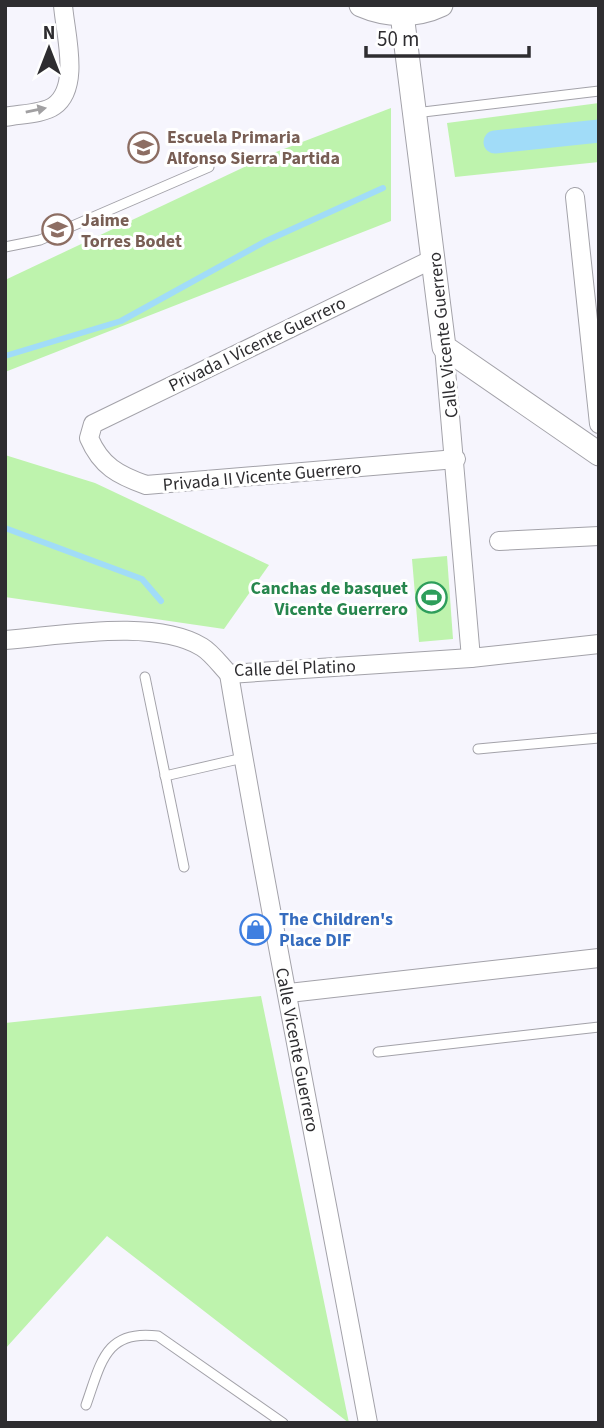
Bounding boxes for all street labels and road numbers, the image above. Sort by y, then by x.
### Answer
street label: Calle Vicente Guerrero [422,251,465,419]
street label: Privada I Vicente Guerrero [164,291,350,398]
street label: Privada II Vicente Guerrero [162,455,362,498]
street label: Calle del Platino [234,654,356,683]
street label: Calle Vicente Guerrero [269,966,325,1134]

